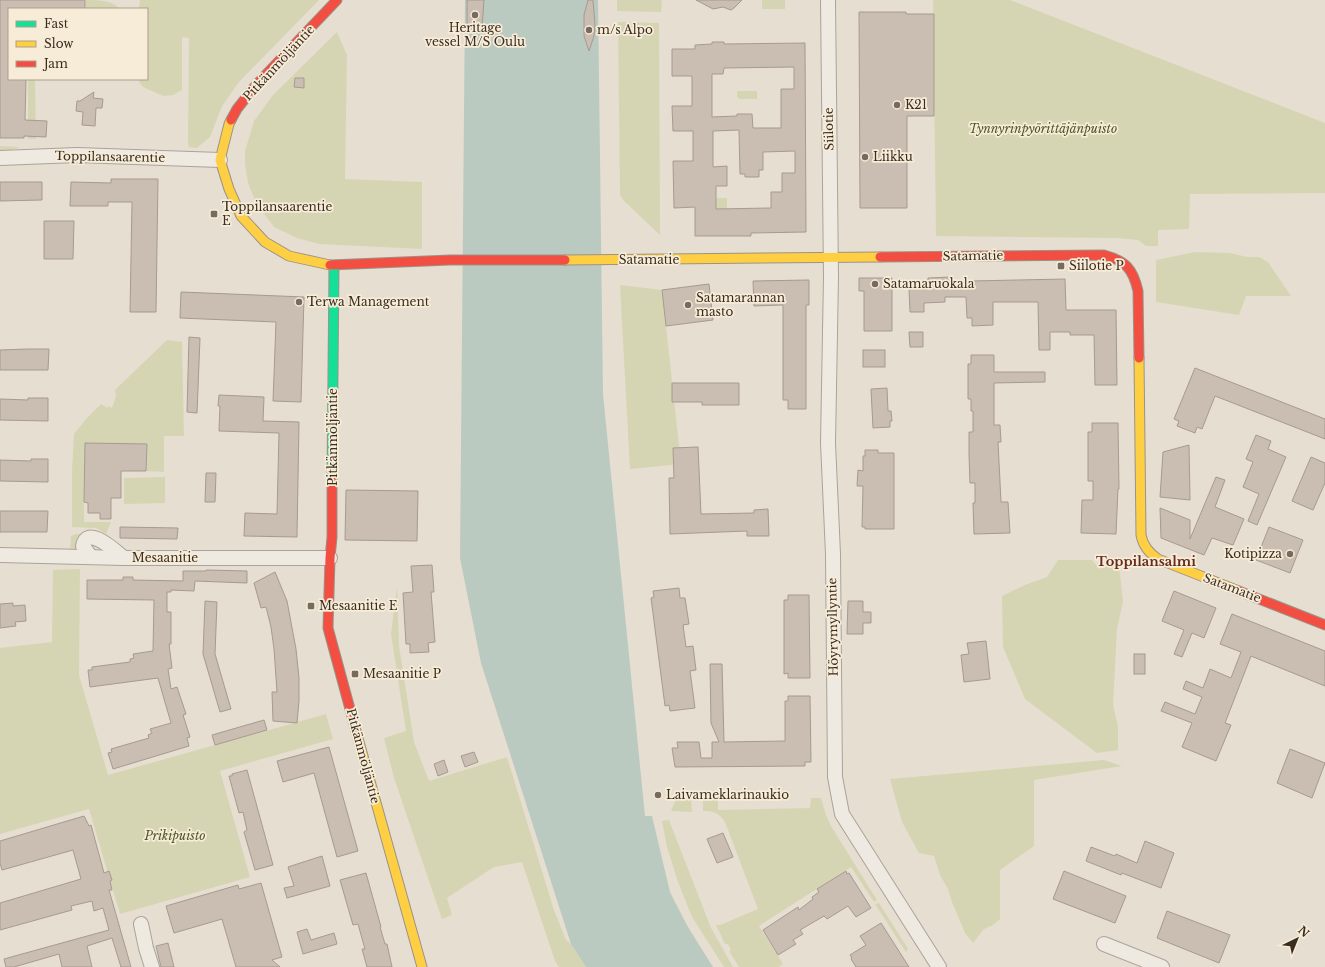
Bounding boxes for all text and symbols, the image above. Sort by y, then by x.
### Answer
legend [8,8,148,80]
marker: Heritage vessel M/S Oulu [470,10,480,20]
text: Fast [44,16,69,31]
place label: Heritage vessel M/S Oulu [425,20,525,49]
street label: Pitkänmöljäntie [240,22,318,104]
place label: m/s Alpo [597,22,653,37]
marker: m/s Alpo [584,25,594,35]
text: Slow [44,36,74,51]
text: Jam [42,56,68,71]
place label: K21 [905,97,927,112]
marker: K21 [892,100,902,110]
street label: Siilotie [821,107,836,151]
park label: Tynnyrinpyörittäjänpuisto [969,121,1117,136]
street label: Toppilansaarentie [55,148,165,165]
place label: Liikku [873,149,913,164]
marker: Liikku [860,152,870,162]
place label: Toppilansaarentie E [222,199,332,228]
marker: Toppilansaarentie E [209,209,219,219]
street label: Satamatie [943,247,1004,264]
street label: Satamatie [619,252,679,267]
place label: Siilotie P [1069,258,1124,273]
marker: Siilotie P [1056,261,1066,271]
place label: Satamaruokala [883,276,975,291]
marker: Satamaruokala [870,279,880,289]
place label: Satamarannan masto [696,290,785,319]
place label: Terwa Management [307,294,430,309]
marker: Terwa Management [294,297,304,307]
marker: Satamarannan masto [683,300,693,310]
street label: Pitkänmöljäntie [325,388,340,486]
place label: Kotipizza [1224,546,1282,561]
marker: Kotipizza [1285,549,1295,559]
street label: Mesaanitie [132,550,198,565]
district label: Toppilansalmi [1096,553,1196,570]
street label: Satamatie [1201,570,1263,605]
street label: Höyrymyllyntie [824,577,841,677]
place label: Mesaanitie E [319,598,398,613]
marker: Mesaanitie E [306,601,316,611]
place label: Mesaanitie P [363,666,441,681]
marker: Mesaanitie P [350,669,360,679]
street label: Pitkänmöljäntie [344,707,383,805]
place label: Laivameklarinaukio [666,787,789,802]
marker: Laivameklarinaukio [653,790,663,800]
park label: Prikipuisto [143,828,206,843]
north arrow [1277,919,1317,959]
text: N [1295,923,1313,941]

